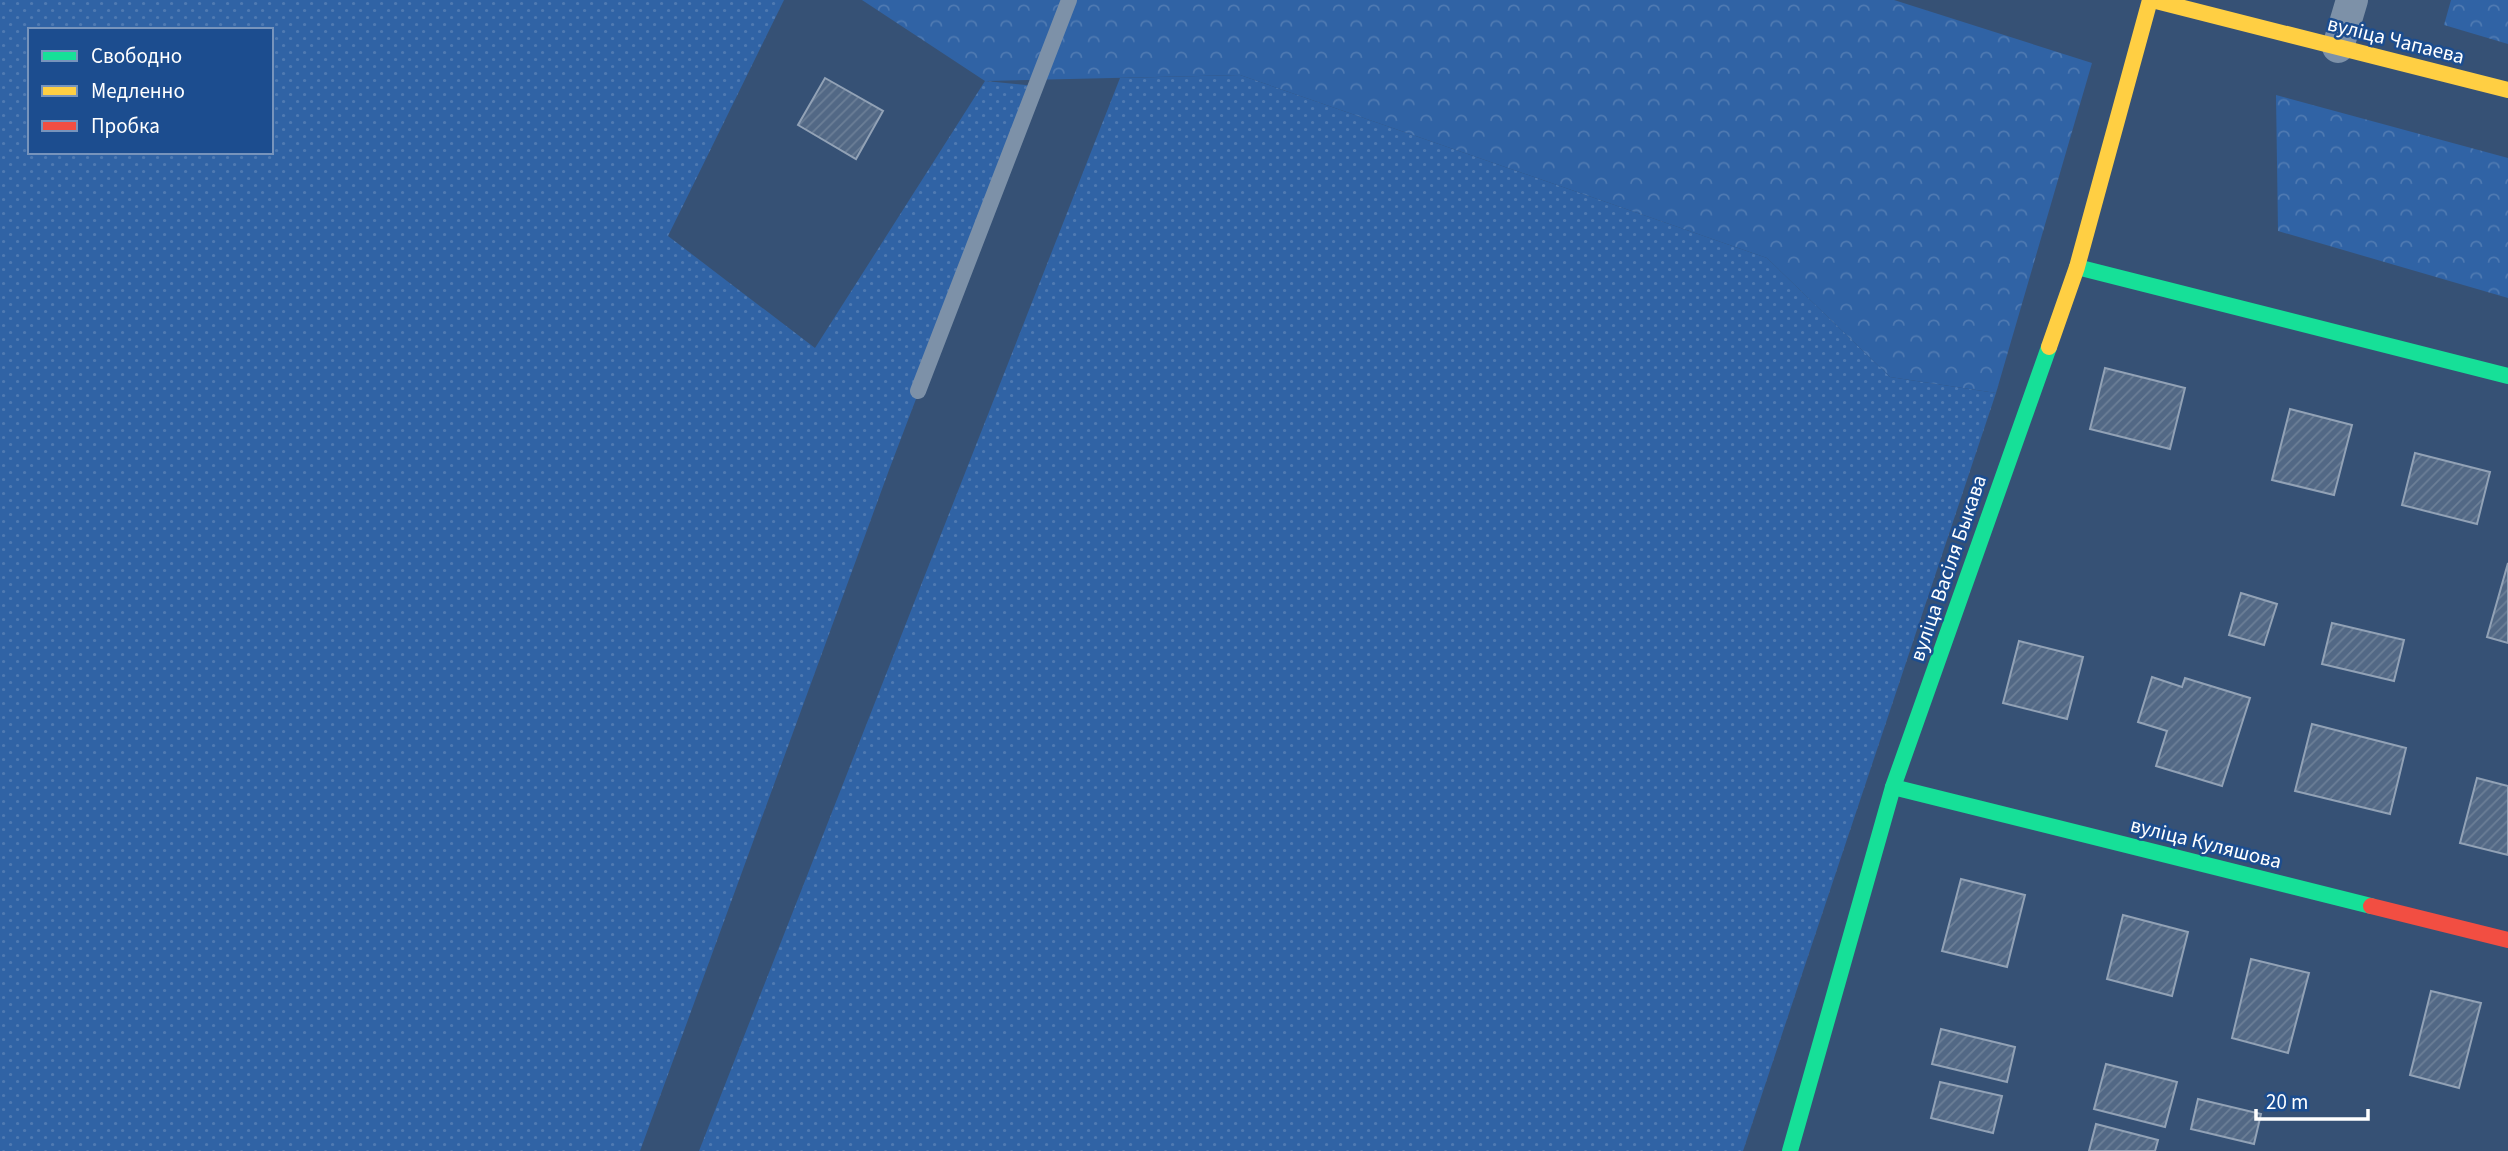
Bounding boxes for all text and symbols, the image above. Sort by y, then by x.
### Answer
street label: вуліца Чапаева [2324,8,2468,72]
legend [28,28,273,154]
text: Свободно [91,41,182,71]
text: Медленно [91,76,185,106]
text: Пробка [91,111,160,141]
street label: вуліца Васіля Быкава [1902,471,1994,665]
street label: вуліца Куляшова [2127,810,2285,876]
scale bar [2256,1078,2368,1122]
text: 20 m [2266,1087,2308,1117]

